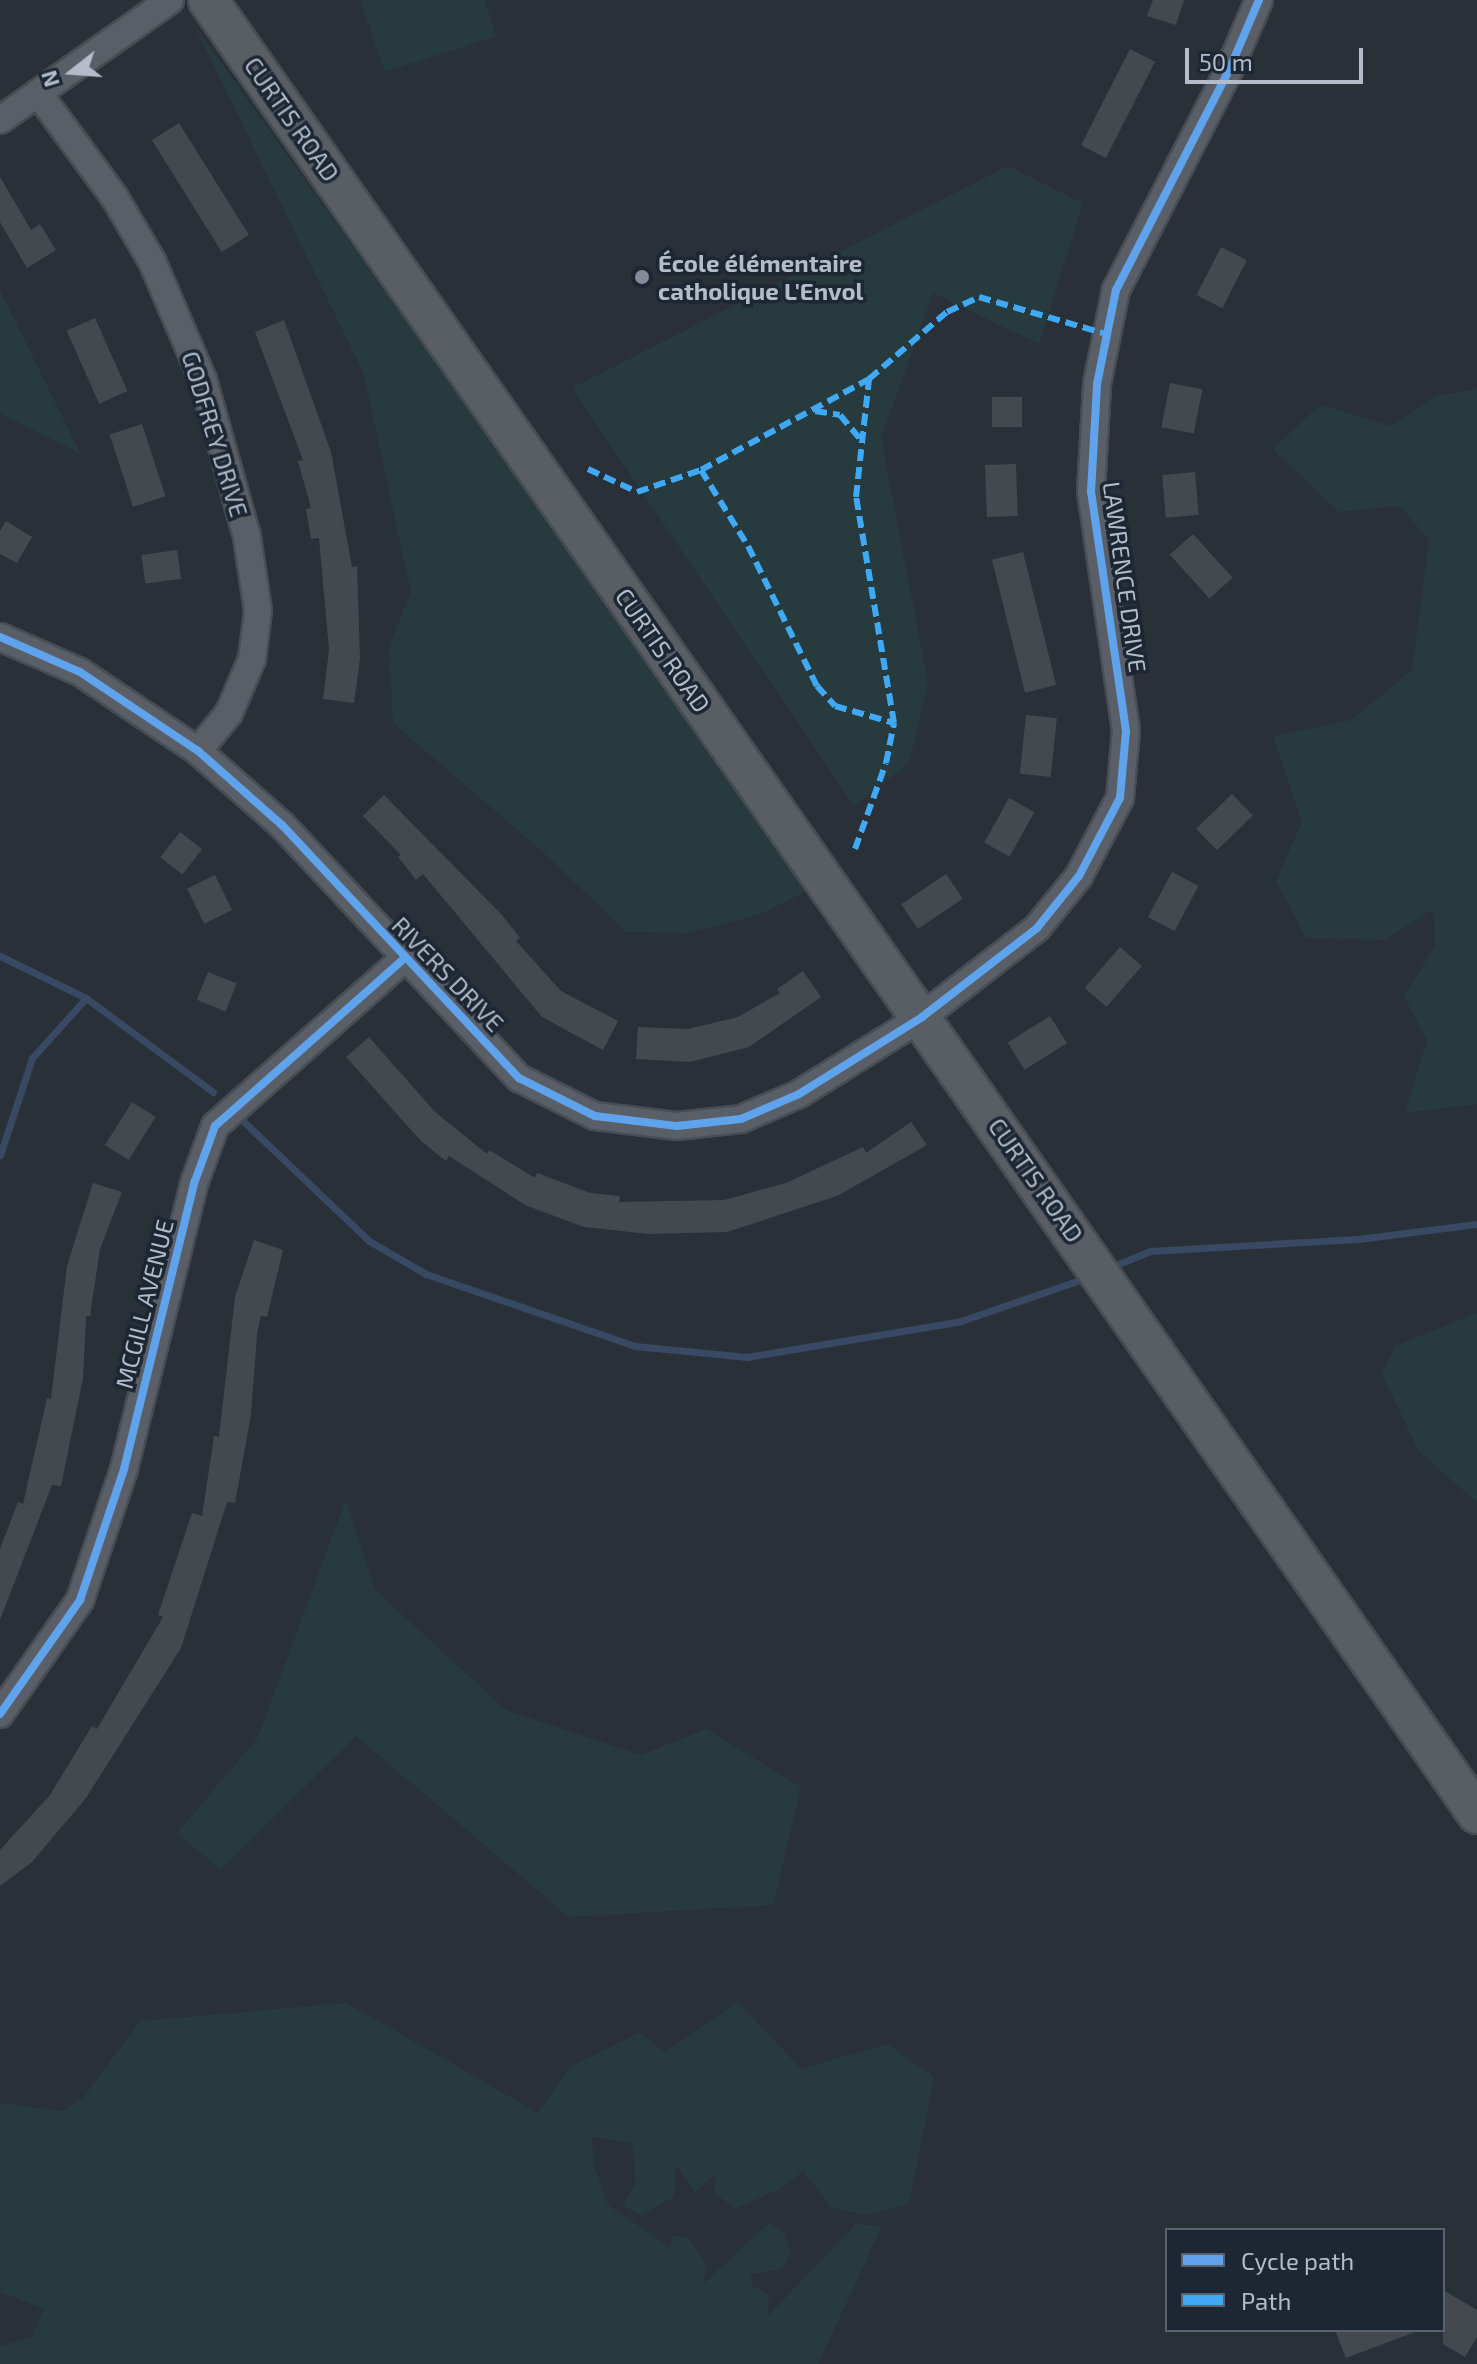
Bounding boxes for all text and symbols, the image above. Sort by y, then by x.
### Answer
north arrow [32,32,112,112]
scale bar [1189,32,1367,82]
text: 50 m [1199,47,1253,76]
street label: CURTIS ROAD [239,51,345,187]
text: N [34,68,64,90]
place label: École élémentaire catholique L'Envol [658,249,863,305]
marker: École élémentaire catholique L'Envol [633,268,651,286]
street label: GODFREY DRIVE [176,347,254,521]
street label: LAWRENCE DRIVE [1097,480,1153,674]
street label: CURTIS ROAD [610,582,716,718]
street label: RIVERS DRIVE [386,911,510,1037]
street label: CURTIS ROAD [983,1112,1089,1248]
street label: MCGILL AVENUE [109,1216,179,1392]
legend [1165,2228,1445,2332]
text: Cycle path [1241,2246,1354,2275]
text: Path [1241,2286,1291,2315]

